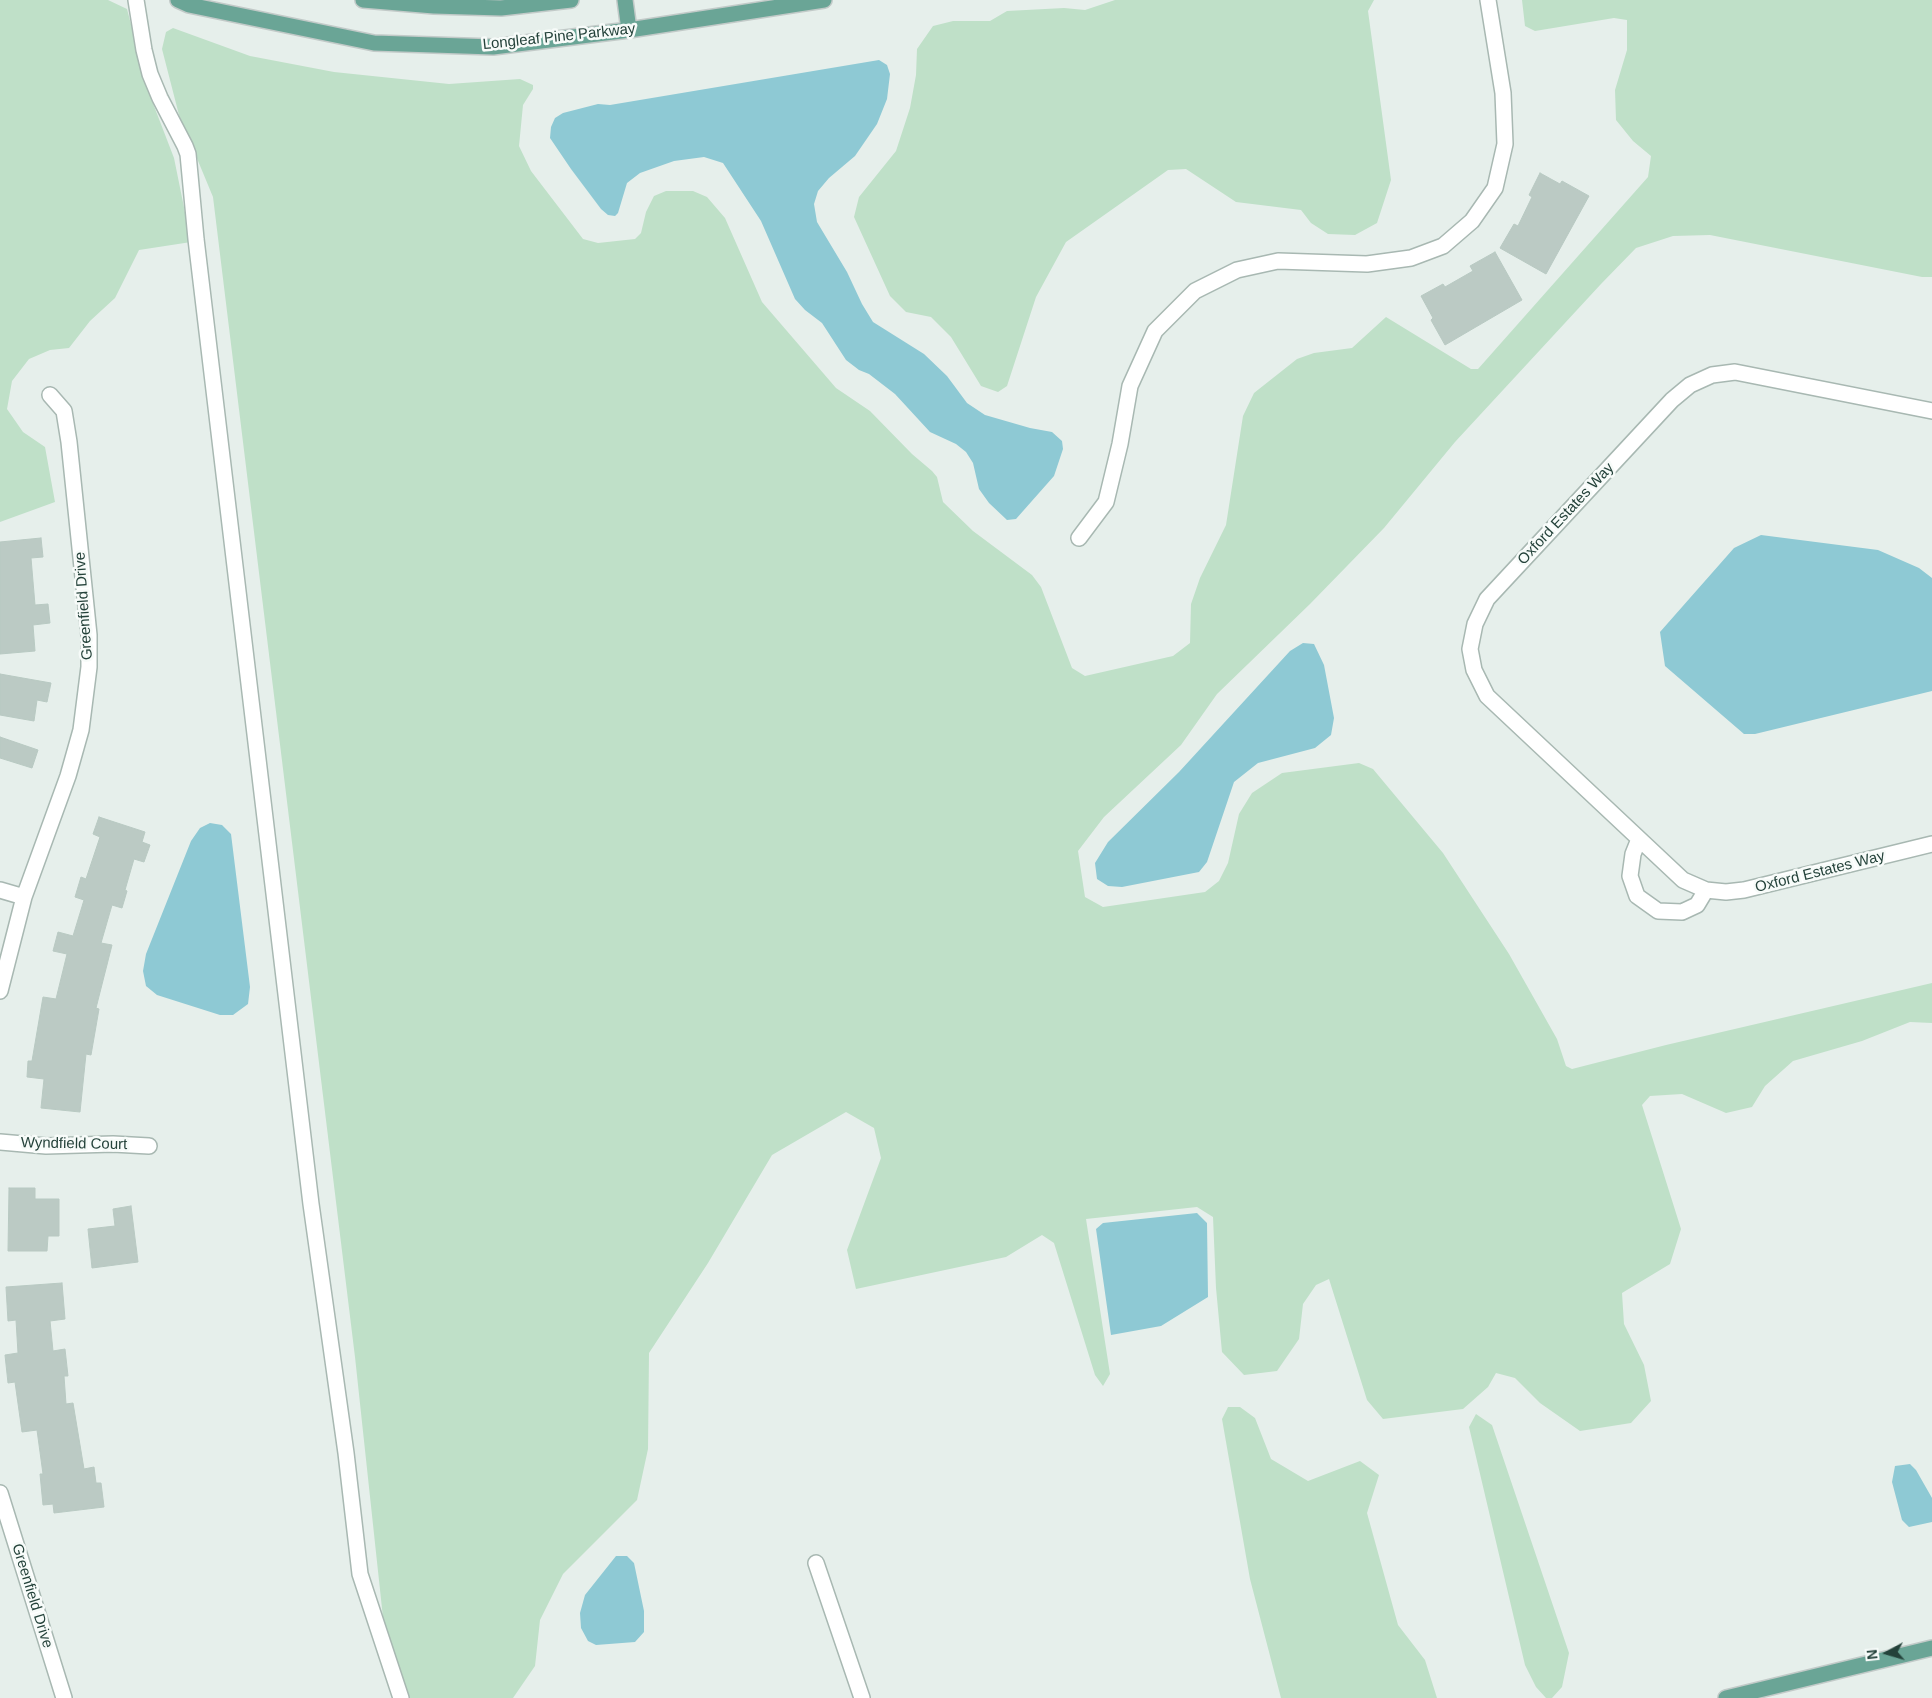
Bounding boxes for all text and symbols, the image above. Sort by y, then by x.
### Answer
street label: Longleaf Pine Parkway [482,20,636,54]
street label: Oxford Estates Way [1514,459,1618,569]
street label: Greenfield Drive [71,551,97,661]
street label: Oxford Estates Way [1753,847,1887,897]
street label: Wyndfield Court [21,1134,127,1154]
street label: Greenfield Drive [8,1542,56,1650]
north arrow [1862,1628,1912,1678]
text: N [1864,1649,1881,1660]

